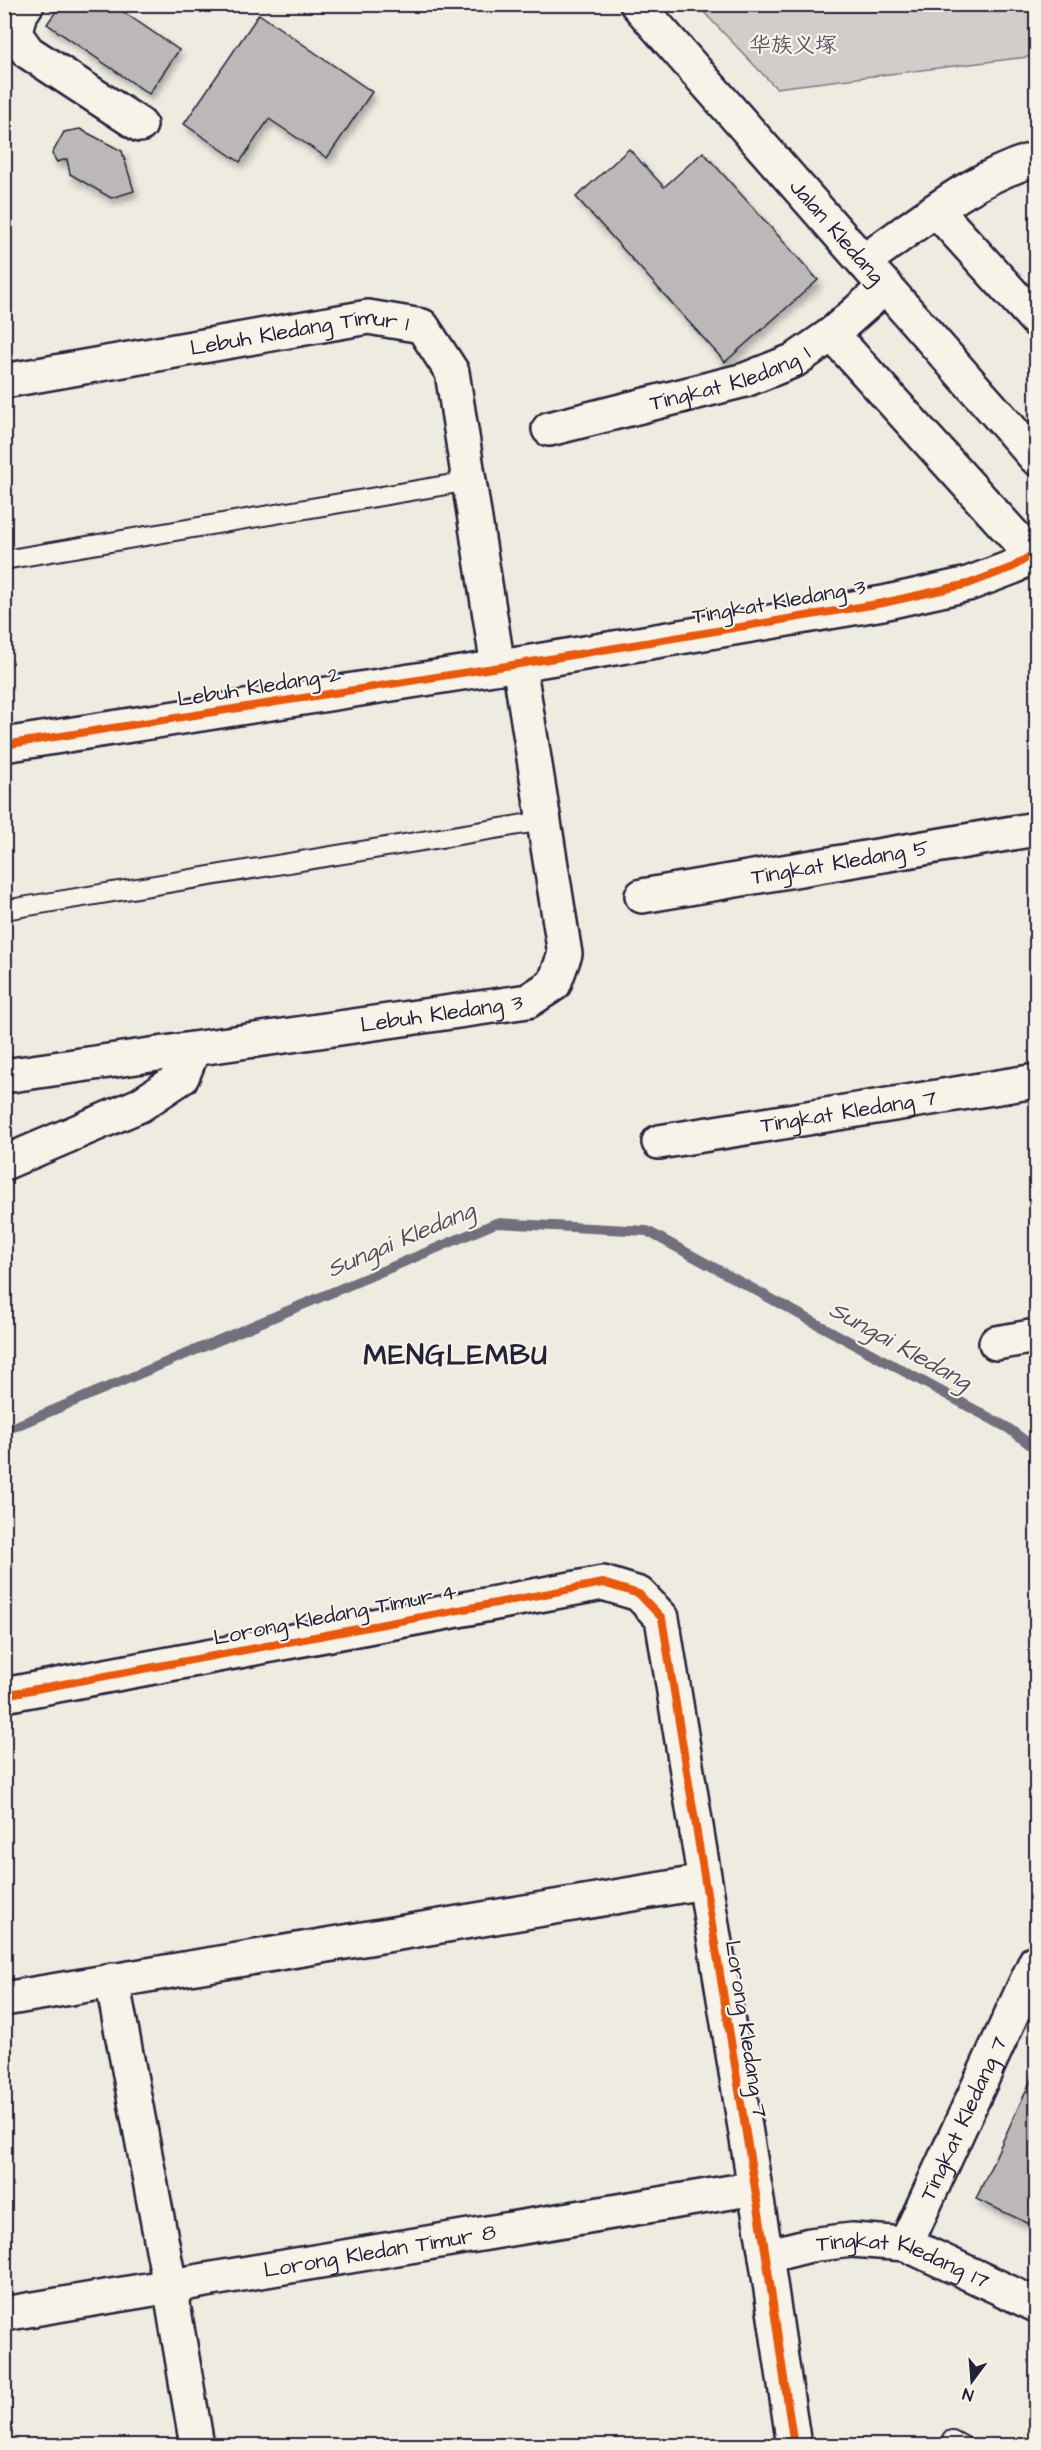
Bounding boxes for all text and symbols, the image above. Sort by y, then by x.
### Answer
park label: 华族义塚 [749,30,837,61]
street label: Jalan Kledang [782,172,892,292]
street label: Lebuh Kledang Timur 1 [188,301,412,364]
street label: Tingkat Kledang 1 [647,338,817,419]
street label: Tingkat Kledang 3 [690,572,868,633]
street label: Lebuh Kledang 2 [175,659,344,716]
street label: Tingkat Kledang 5 [749,832,932,893]
street label: Lebuh Kledang 3 [358,986,525,1040]
street label: Tingkat Kledang 7 [758,1082,939,1141]
water label: Sungai Kledang [322,1193,482,1287]
water label: Sungai Kledang [822,1293,979,1401]
district label: MENGLEMBU [364,1336,548,1375]
street label: Lorong Kledang Timur 4 [211,1576,459,1655]
street label: Lorong Kledang 7 [716,1938,775,2120]
street label: Tingkat Kledang 7 [912,2031,1015,2206]
street label: Lorong Kledan Timur 8 [261,2216,498,2286]
street label: Tingkat Kledang 17 [814,2224,995,2297]
north arrow [942,2351,1002,2411]
text: N [960,2383,976,2406]

